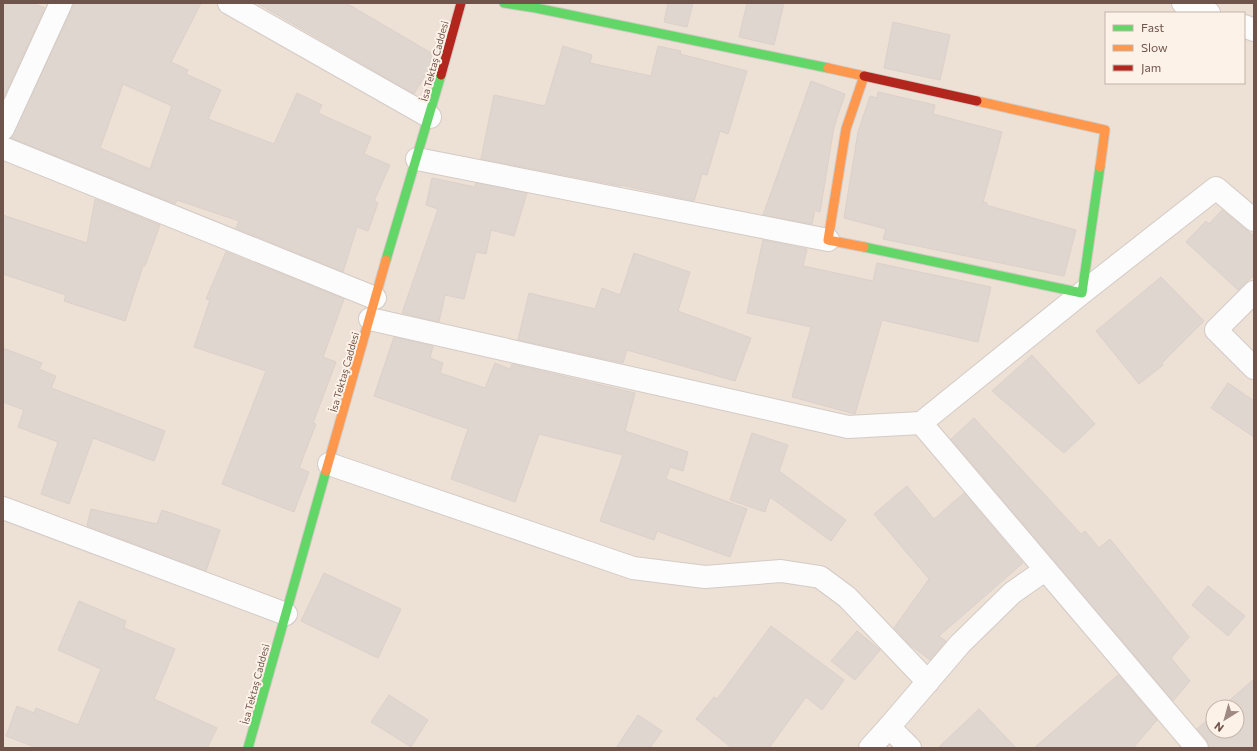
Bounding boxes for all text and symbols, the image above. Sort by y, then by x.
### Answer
legend [1105,12,1245,84]
street label: İsa Tektaş Caddesi [418,20,450,102]
text: Fast [1141,20,1164,34]
text: Slow [1141,40,1168,54]
text: Jam [1141,60,1161,75]
street label: İsa Tektaş Caddesi [327,331,361,413]
street label: İsa Tektaş Caddesi [239,643,271,725]
north arrow [1205,699,1245,739]
text: N [1211,720,1226,735]

